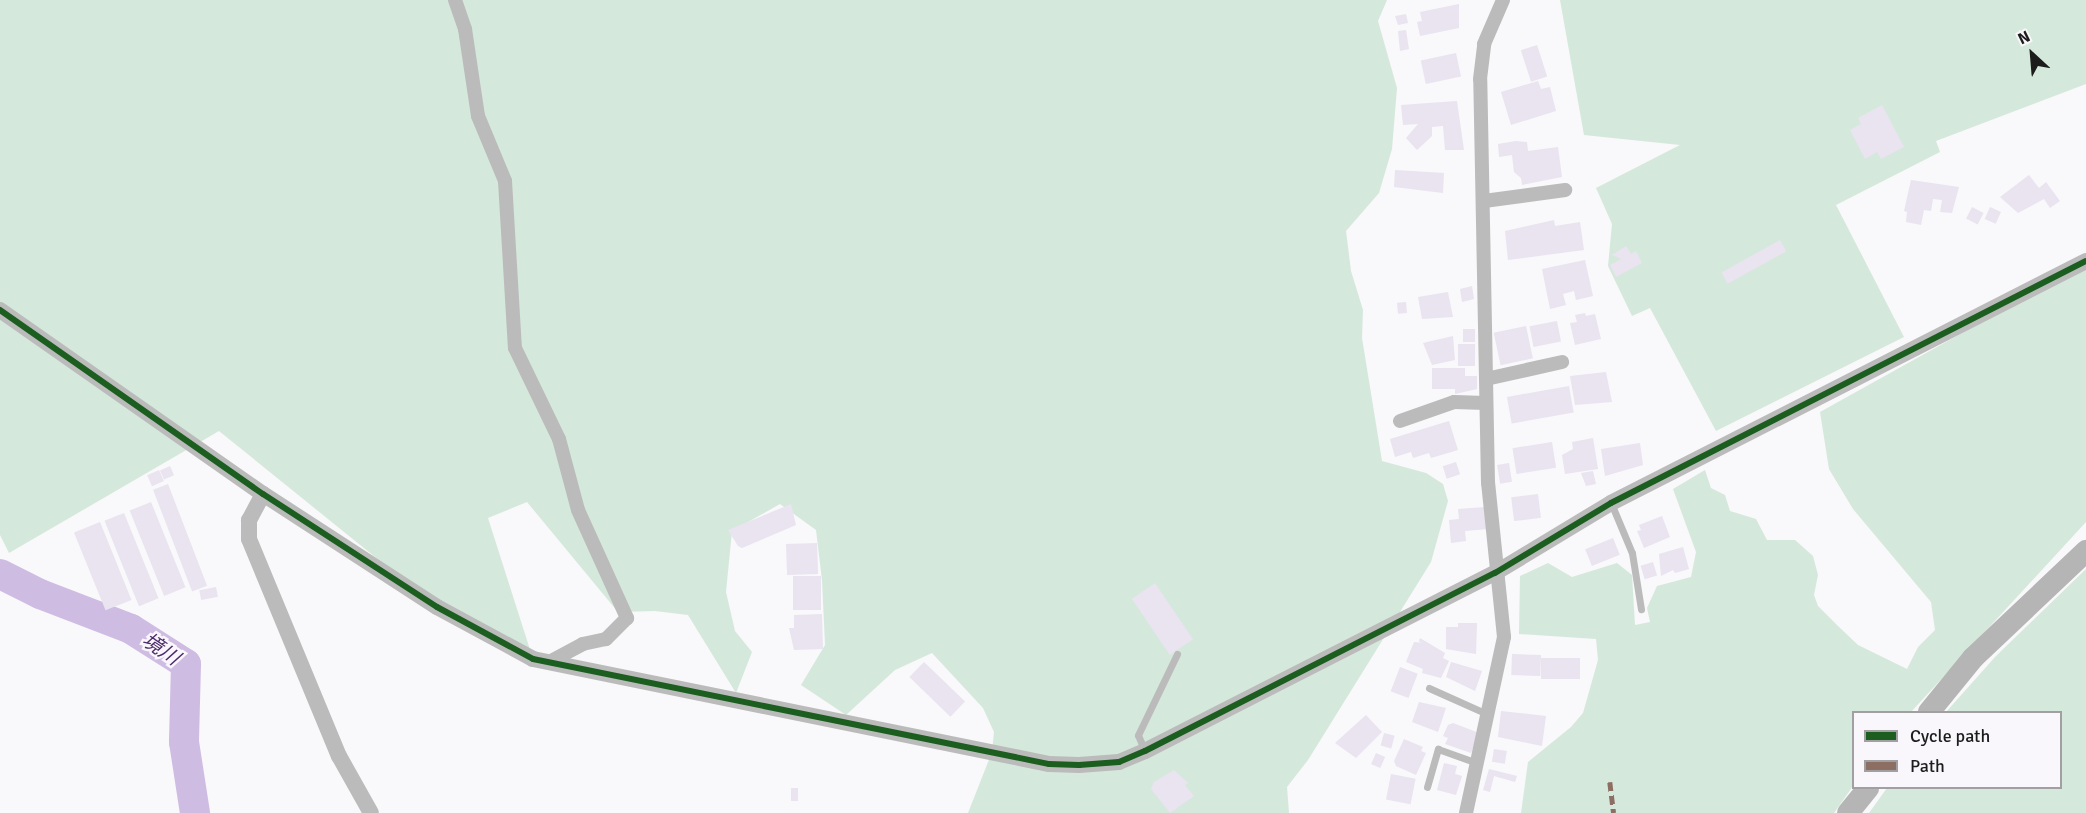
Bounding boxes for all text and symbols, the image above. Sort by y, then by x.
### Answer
north arrow [2002,24,2062,84]
text: N [2015,26,2033,49]
water label: 境川 [138,628,184,670]
legend [1852,711,2062,789]
text: Cycle path [1910,725,1990,747]
text: Path [1910,755,1945,777]

